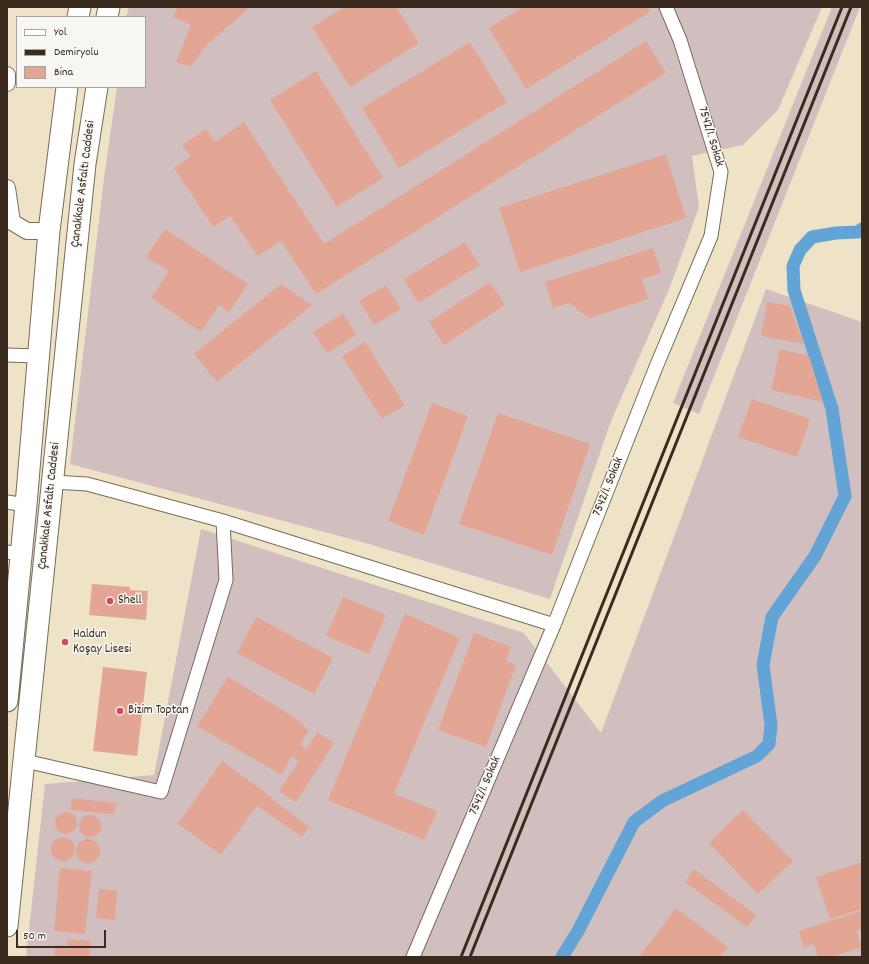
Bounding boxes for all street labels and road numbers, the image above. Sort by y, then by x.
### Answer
street label: 7542/1. Sokak [693,105,727,169]
street label: Çanakkale Asfaltı Caddesi [68,120,100,248]
street label: Çanakkale Asfaltı Caddesi [36,442,64,570]
street label: 7542/1. Sokak [590,455,628,519]
street label: 7542/1. Sokak [467,754,505,818]

